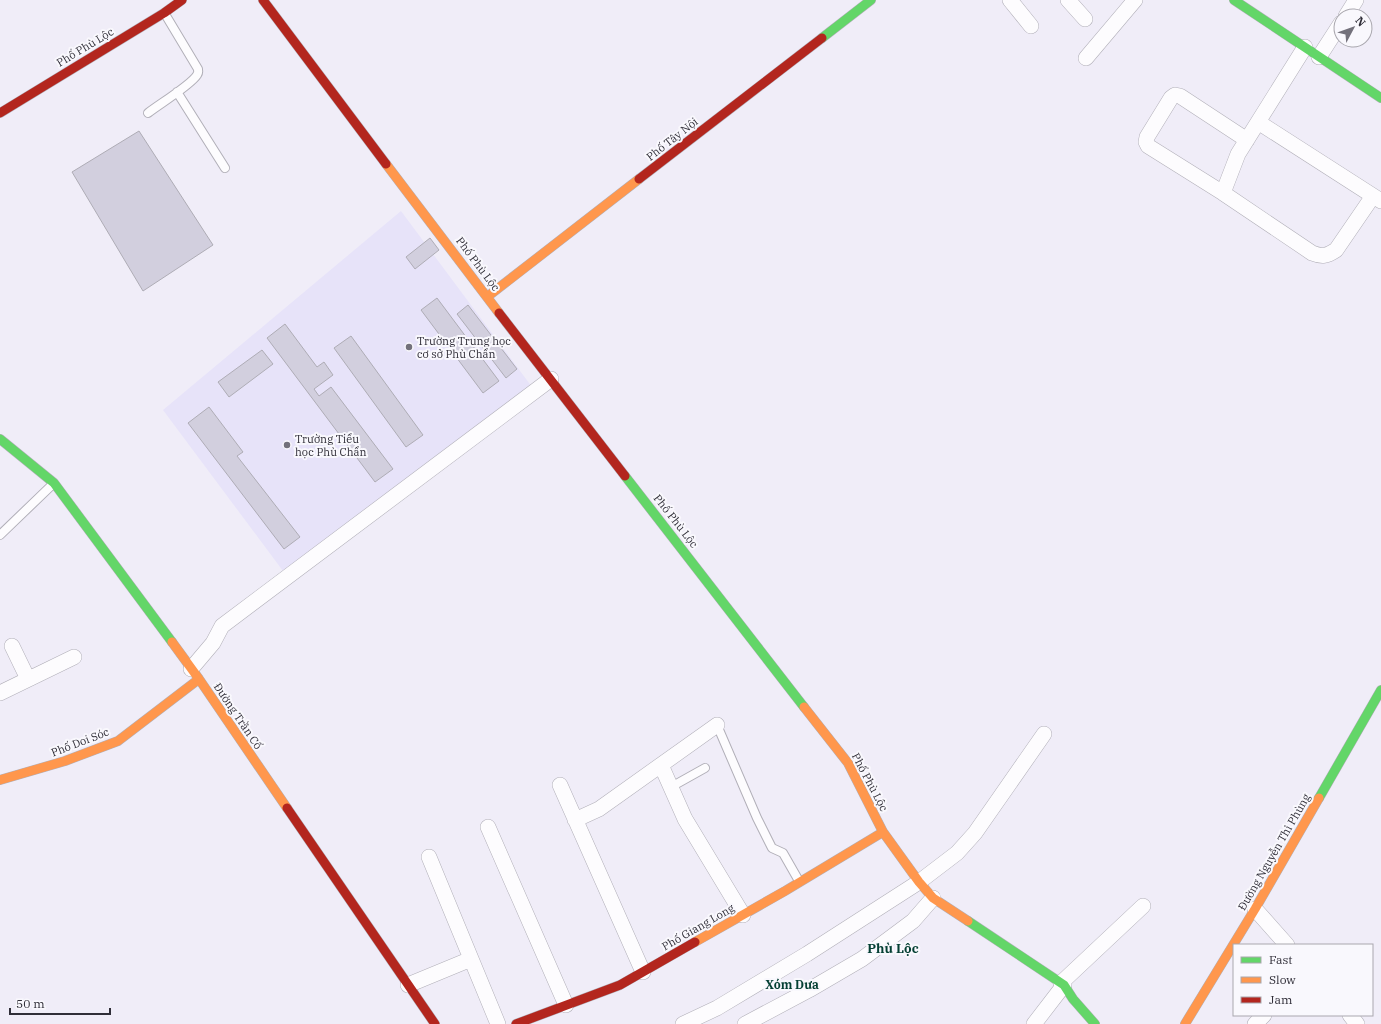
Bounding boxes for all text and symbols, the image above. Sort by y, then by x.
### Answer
north arrow [1333,8,1373,48]
text: N [1352,14,1369,30]
street label: Phố Phù Lộc [54,24,116,70]
street label: Phố Tây Nội [643,114,701,164]
street label: Phố Phù Lộc [453,234,503,294]
place label: Trường Trung học cơ sở Phù Chẩn [417,334,511,361]
marker: Trường Trung học cơ sở Phù Chẩn [404,342,414,352]
place label: Trường Tiểu học Phù Chẩn [295,432,367,459]
marker: Trường Tiểu học Phù Chẩn [282,440,292,450]
street label: Phố Phù Lộc [651,491,701,551]
street label: Đường Trần Cố [211,680,265,752]
street label: Phố Doi Sóc [49,724,111,759]
street label: Phố Phù Lộc [849,750,891,814]
street label: Đường Nguyễn Thì Phùng [1235,791,1313,913]
street label: Phố Giang Long [659,901,737,953]
district label: Phù Lộc [867,940,919,957]
legend [1233,944,1373,1016]
text: Fast [1269,952,1293,967]
text: Slow [1269,972,1296,987]
district label: Xóm Dưa [765,977,819,992]
scale bar [10,990,110,1016]
text: Jam [1269,992,1293,1007]
text: 50 m [16,996,45,1011]

